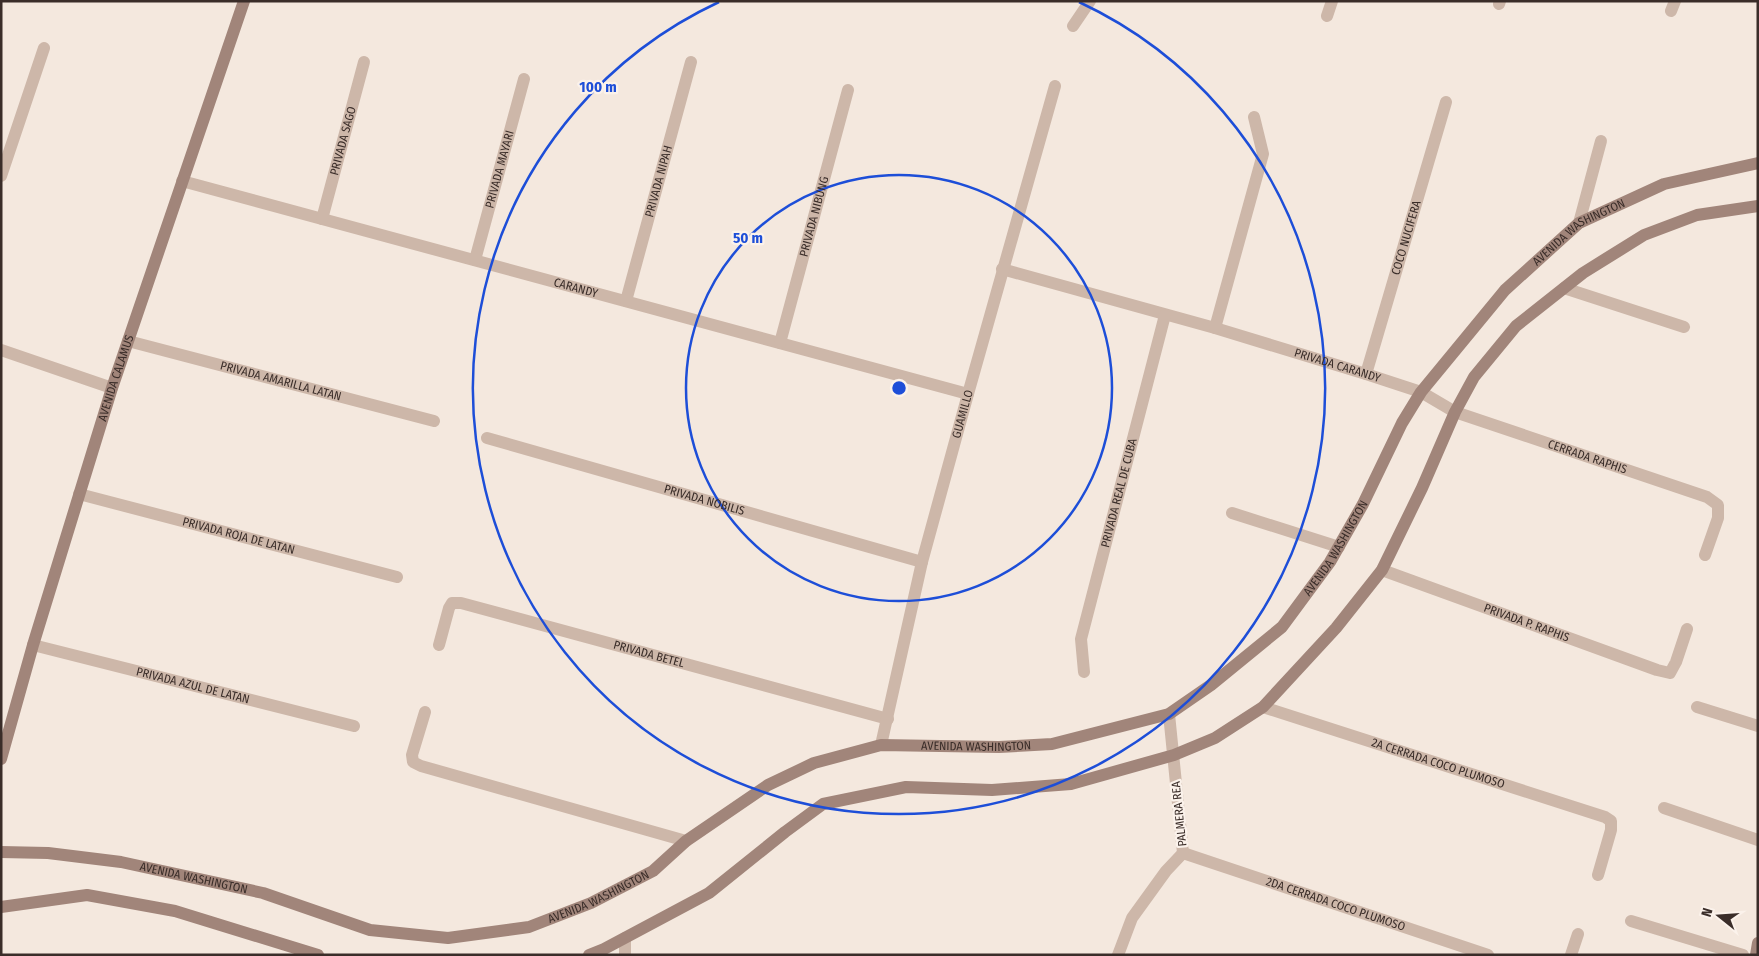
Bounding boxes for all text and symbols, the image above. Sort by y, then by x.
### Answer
text: 100 m [579,78,617,96]
street label: PRIVADA SAGO [327,105,359,177]
street label: PRIVADA MAYARI [482,129,517,210]
street label: PRIVADA NIPAH [642,144,675,219]
street label: PRIVADA NIBUNG [797,175,832,258]
street label: AVENIDA WASHINGTON [1530,196,1627,269]
street label: COCO NUCIFERA [1388,198,1424,277]
text: 50 m [733,229,763,247]
street label: CARANDY [552,275,599,300]
street label: AVENIDA CALAMUS [95,333,137,423]
street label: PRIVADA CARANDY [1293,346,1382,385]
street label: PRIVADA AMARILLA LATAN [219,358,343,403]
centre of rings [890,379,908,397]
street label: GUAMILLO [949,388,976,440]
street label: PRIVADA REAL DE CUBA [1098,436,1140,549]
street label: CERRADA RAPHIS [1546,437,1629,477]
street label: PRIVADA NOBILIS [662,482,746,518]
street label: AVENIDA WASHINGTON [1300,498,1371,598]
street label: PRIVADA ROJA DE LATAN [181,514,296,557]
street label: PRIVADA P. RAPHIS [1482,601,1571,645]
street label: PRIVADA BETEL [612,638,687,671]
street label: PRIVADA AZUL DE LATAN [135,664,251,706]
street label: 2A CERRADA COCO PLUMOSO [1370,735,1507,791]
street label: AVENIDA WASHINGTON [921,738,1032,754]
street label: PALMERA REA [1169,780,1189,847]
street label: AVENIDA WASHINGTON [138,859,249,896]
street label: AVENIDA WASHINGTON [546,867,651,926]
street label: 2DA CERRADA COCO PLUMOSO [1264,874,1407,934]
north arrow [1694,891,1744,941]
text: N [1698,906,1716,919]

